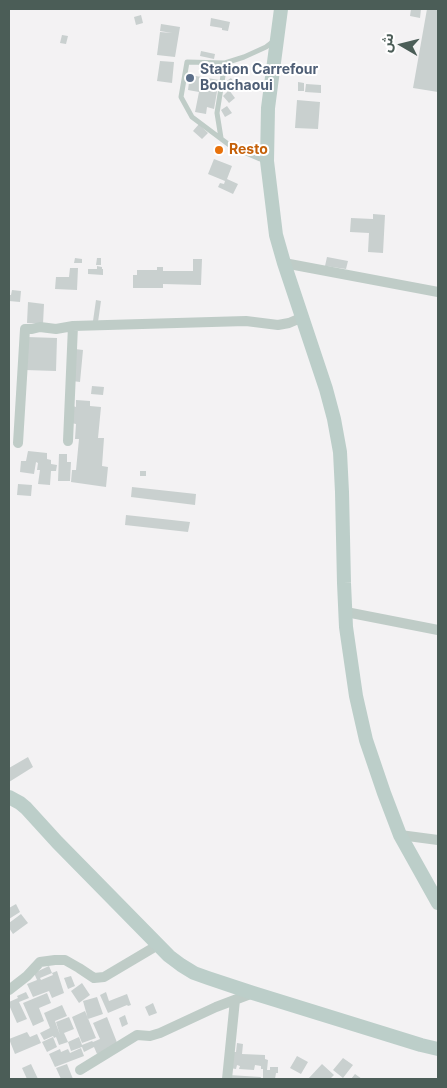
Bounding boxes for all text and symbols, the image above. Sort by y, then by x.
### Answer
north arrow [377,20,427,70]
text: ش [377,32,396,54]
place label: Station Carrefour Bouchaoui [200,62,318,94]
marker: Station Carrefour Bouchaoui [184,72,196,84]
place label: Resto [229,142,268,158]
marker: Resto [213,144,225,156]

